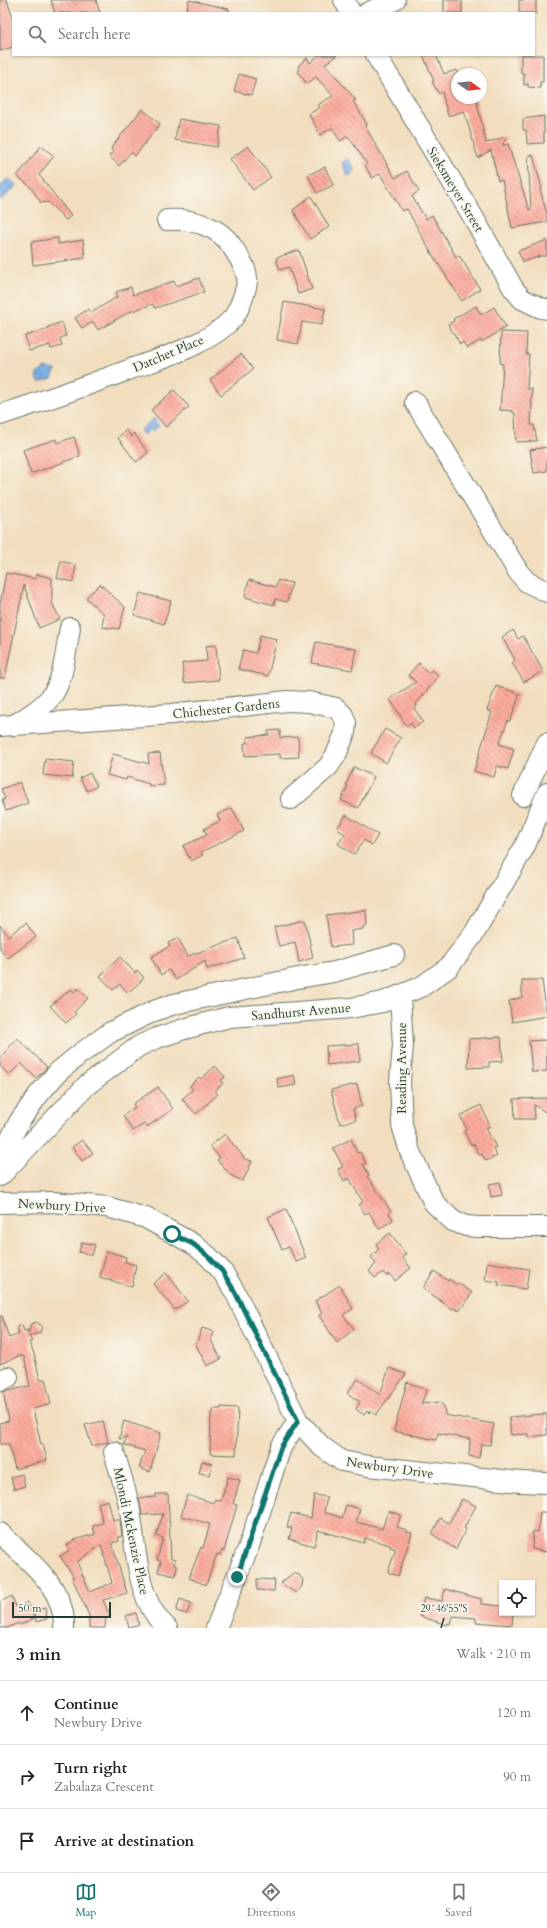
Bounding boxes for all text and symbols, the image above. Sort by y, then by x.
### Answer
search box [12,12,535,56]
icon: search [26,23,48,45]
text: Search here [58,24,131,44]
north arrow [451,68,487,104]
street label: Sieksmeyer Street [423,143,488,236]
street label: Datchet Place [130,331,207,377]
street label: Chichester Gardens [172,694,281,724]
street label: Sandhurst Avenue [251,999,352,1025]
street label: Reading Avenue [393,1022,411,1114]
street label: Newbury Drive [17,1195,106,1217]
route start [163,1225,181,1243]
street label: Newbury Drive [345,1453,435,1483]
street label: Mlondi Mckenzie Place [109,1466,153,1597]
route end [228,1568,246,1586]
map controls [499,1580,535,1616]
button: locate [499,1580,535,1616]
scale bar [12,1600,111,1619]
text: 50 m [18,1601,42,1616]
text: 29°46'55"S [420,1602,468,1616]
text: 3 min [16,1643,61,1666]
text: Walk · 210 m [456,1645,531,1663]
text: Continue [54,1694,119,1714]
icon: ahead [16,1702,38,1724]
text: 120 m [497,1704,531,1722]
text: Newbury Drive [54,1714,142,1732]
text: Turn right [54,1758,127,1778]
icon: right [16,1766,38,1788]
text: 90 m [503,1768,531,1786]
text: Zabalaza Crescent [54,1778,154,1796]
icon: arrive [16,1830,38,1852]
text: Arrive at destination [54,1831,194,1851]
tab: Map [75,1881,97,1920]
tab: Directions [247,1881,295,1920]
tab: Saved [445,1881,472,1920]

